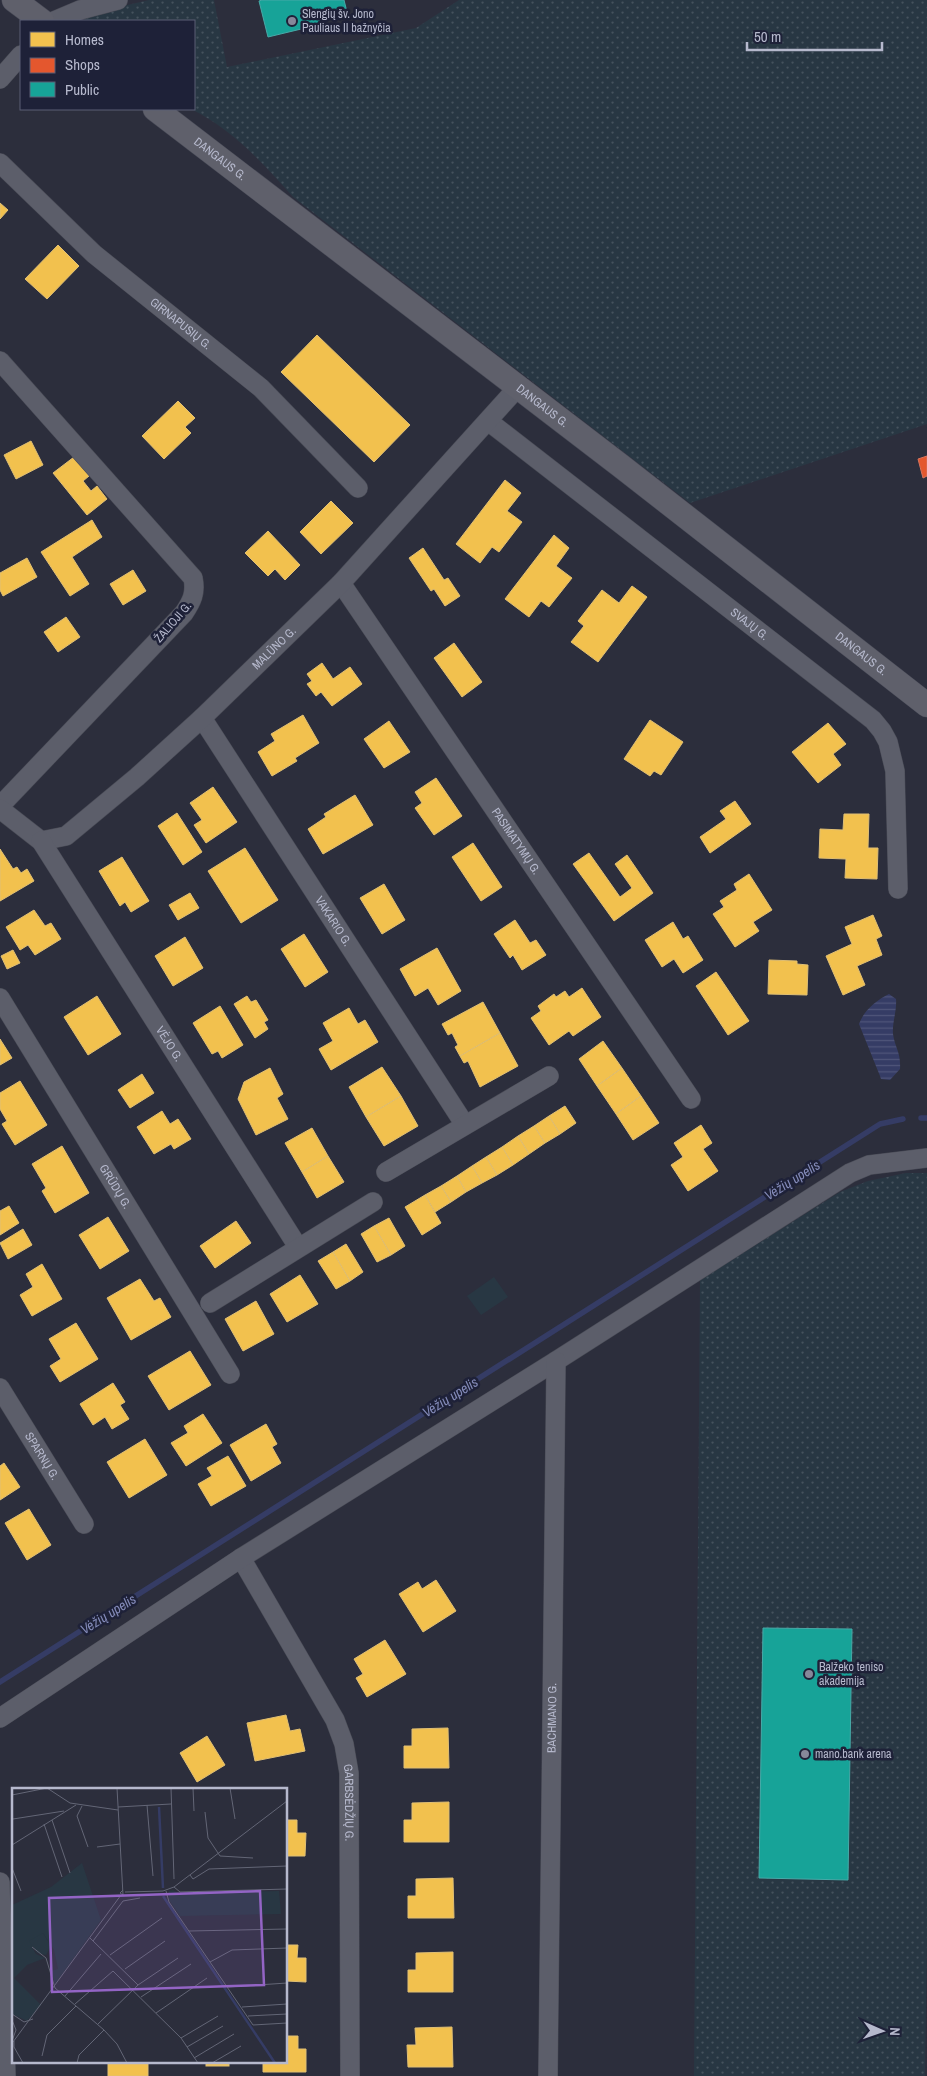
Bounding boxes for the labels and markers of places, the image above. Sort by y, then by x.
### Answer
place label: Slengių šv. Jono Pauliaus II bažnyčia [302,6,391,36]
marker: Slengių šv. Jono Pauliaus II bažnyčia [286,15,298,27]
place label: Balžeko teniso akademija [819,1659,884,1689]
marker: Balžeko teniso akademija [803,1668,815,1680]
place label: mano.bank arena [815,1746,892,1762]
marker: mano.bank arena [799,1748,811,1760]

